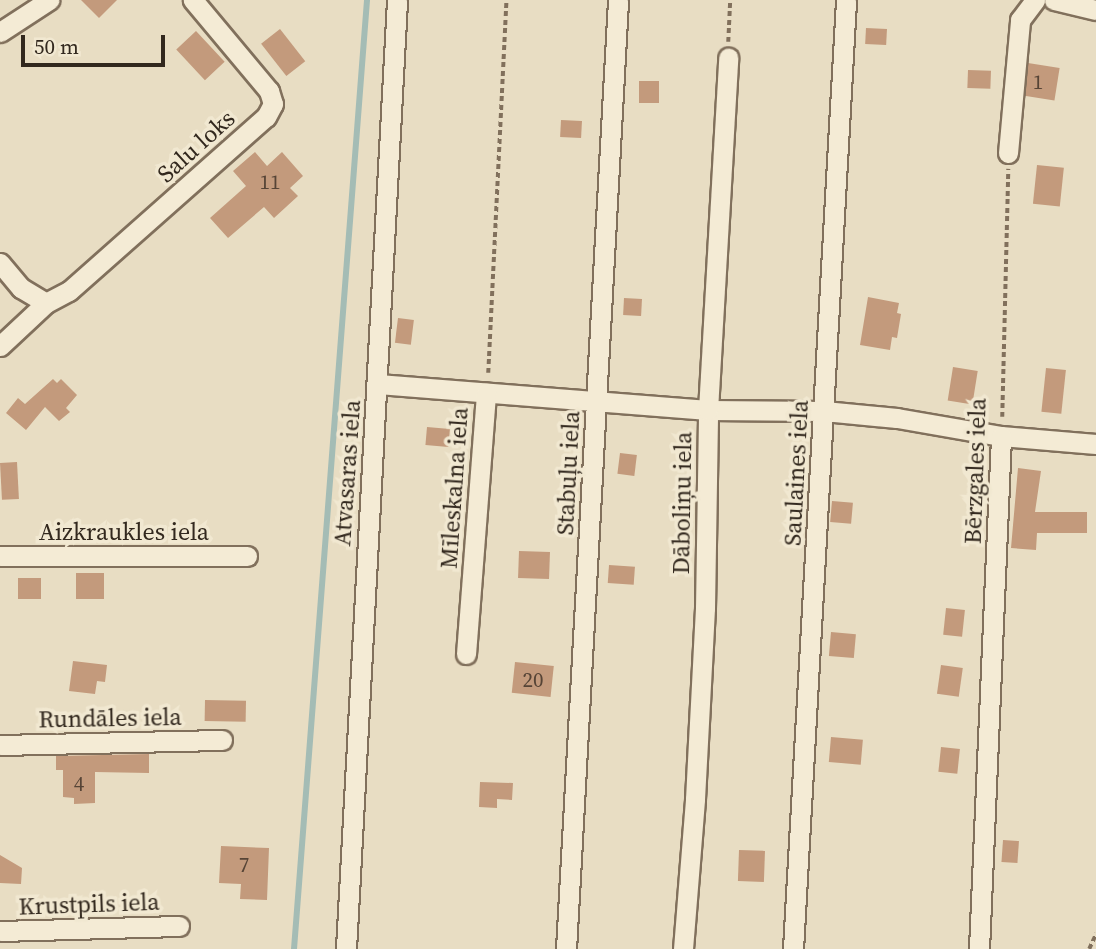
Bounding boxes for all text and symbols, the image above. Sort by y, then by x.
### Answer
scale bar [24,21,168,65]
text: 50 m [34,32,79,61]
house number: 1 [1033,69,1043,95]
street label: Salu loks [151,104,241,188]
house number: 11 [260,169,280,195]
street label: Bērzgales iela [958,397,992,545]
street label: Atvasaras iela [328,399,366,547]
street label: Saulaines iela [778,399,814,547]
street label: Mīleskalna iela [434,406,474,570]
street label: Stabuļu iela [550,410,586,536]
street label: Dāboliņu iela [666,431,698,575]
street label: Aizkraukles iela [39,518,209,546]
house number: 20 [523,667,543,693]
street label: Rundāles iela [38,702,182,734]
house number: 4 [74,771,84,797]
house number: 7 [239,852,249,878]
street label: Krustpils iela [18,887,160,921]

